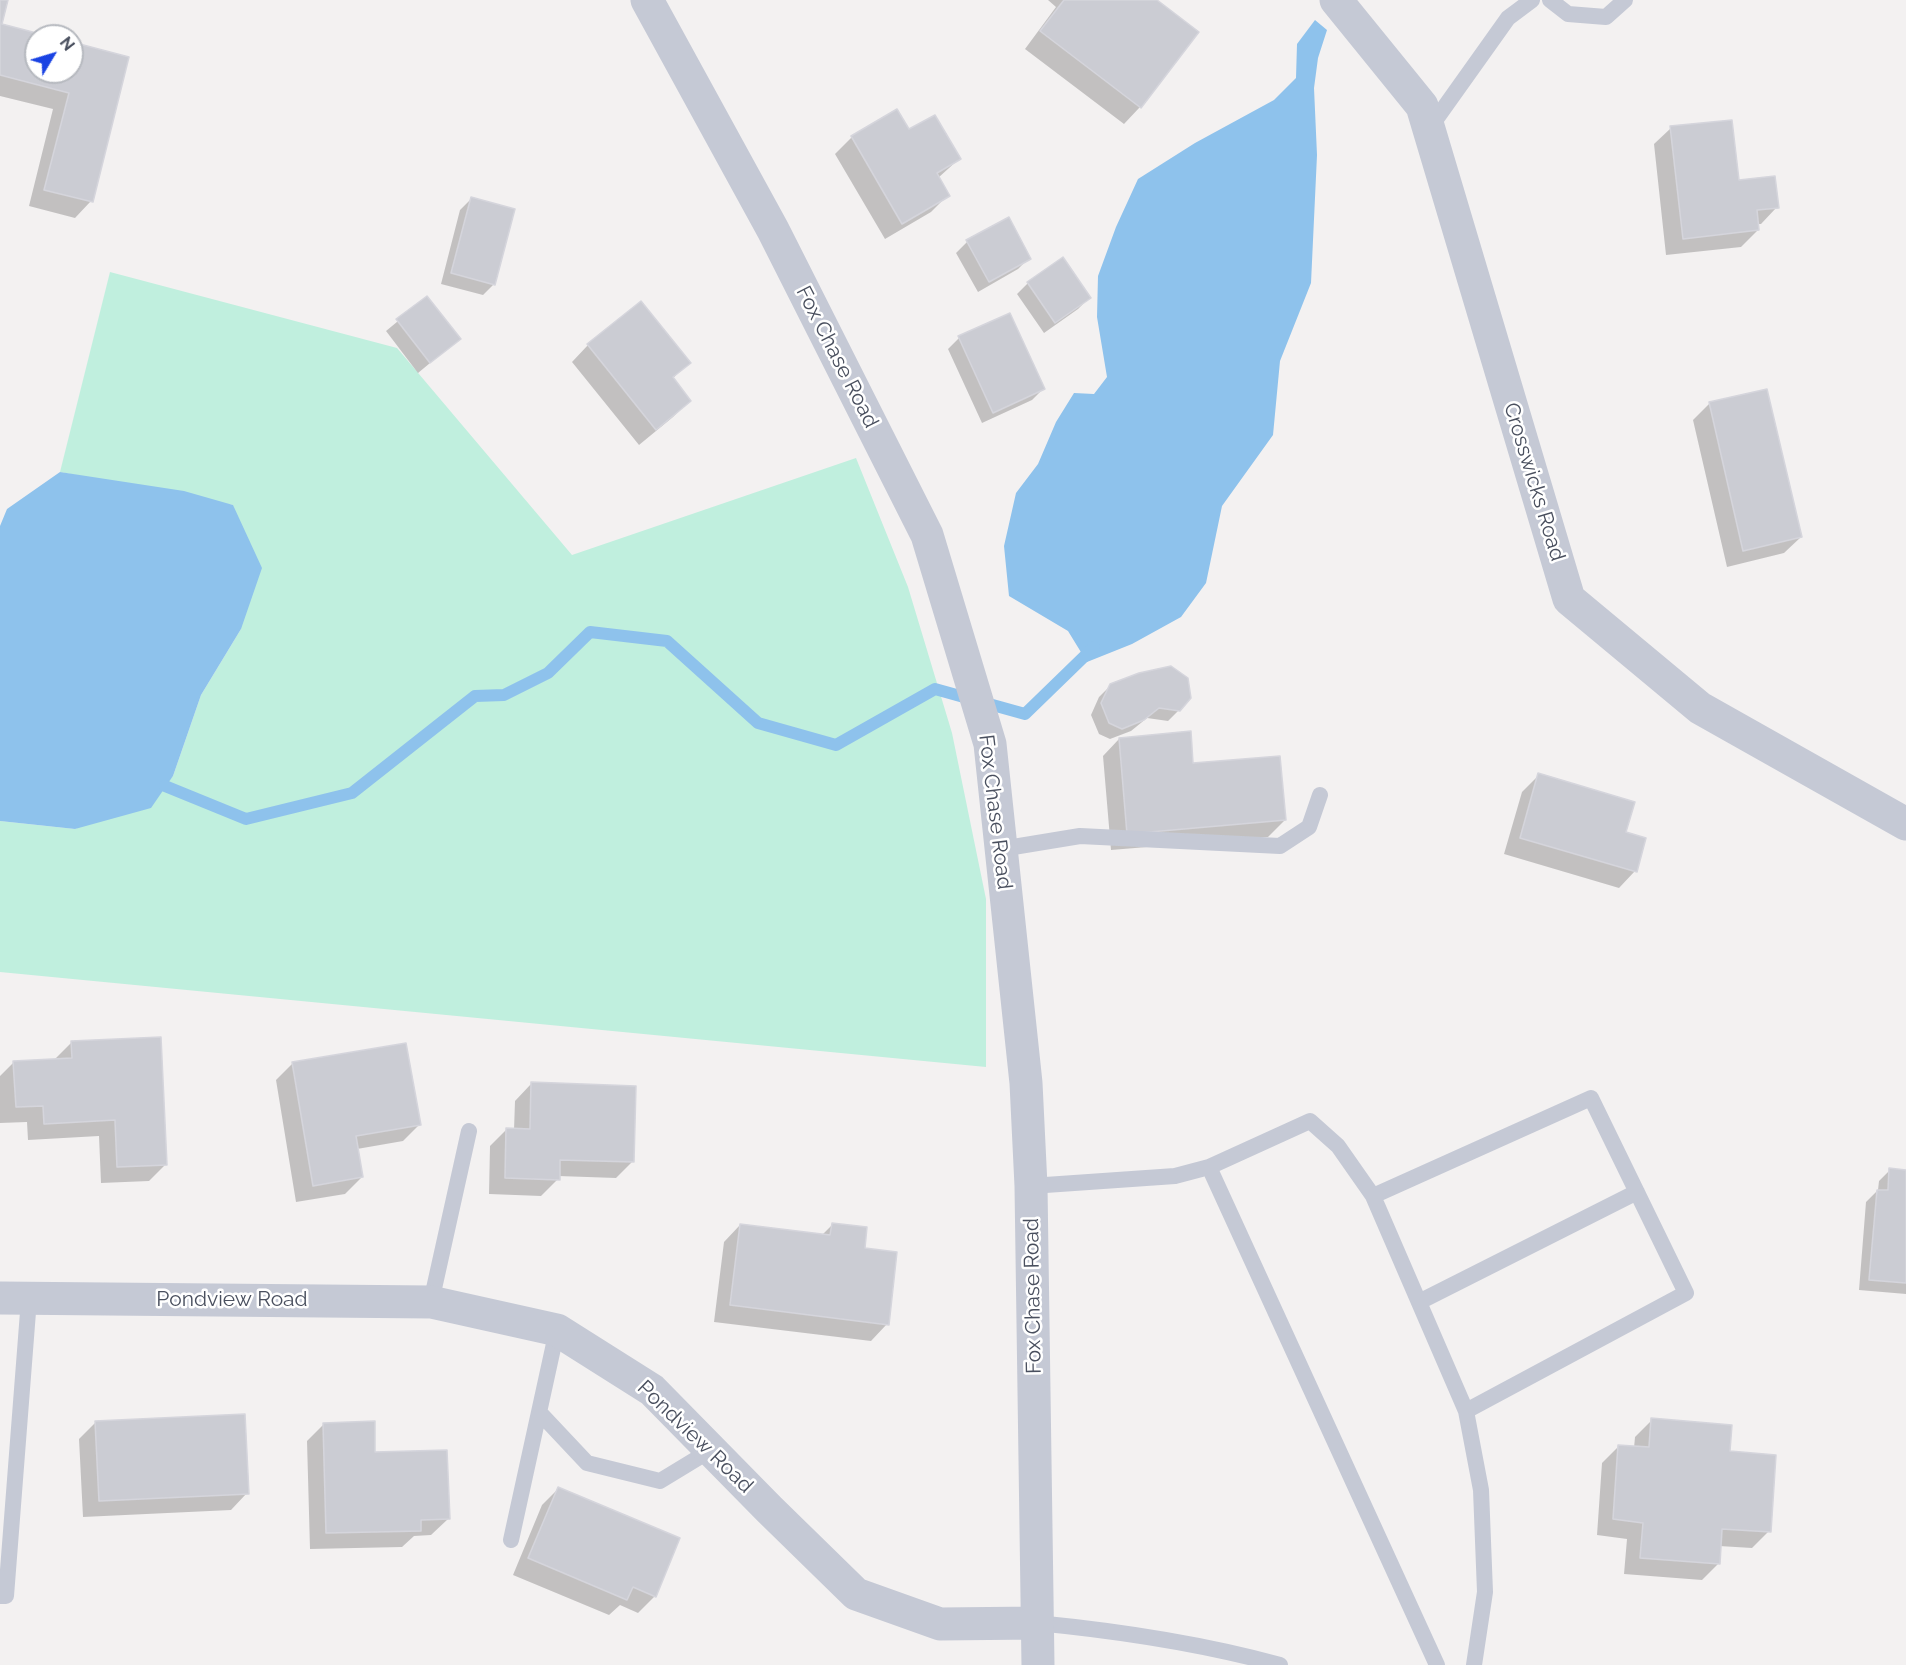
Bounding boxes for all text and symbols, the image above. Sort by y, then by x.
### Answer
north arrow [24,24,84,84]
text: N [56,33,78,55]
street label: Fox Chase Road [790,282,884,432]
street label: Crosswicks Road [1498,400,1570,564]
street label: Fox Chase Road [973,733,1017,891]
street label: Fox Chase Road [1019,1218,1047,1374]
street label: Pondview Road [156,1287,308,1313]
street label: Pondview Road [632,1375,758,1499]

